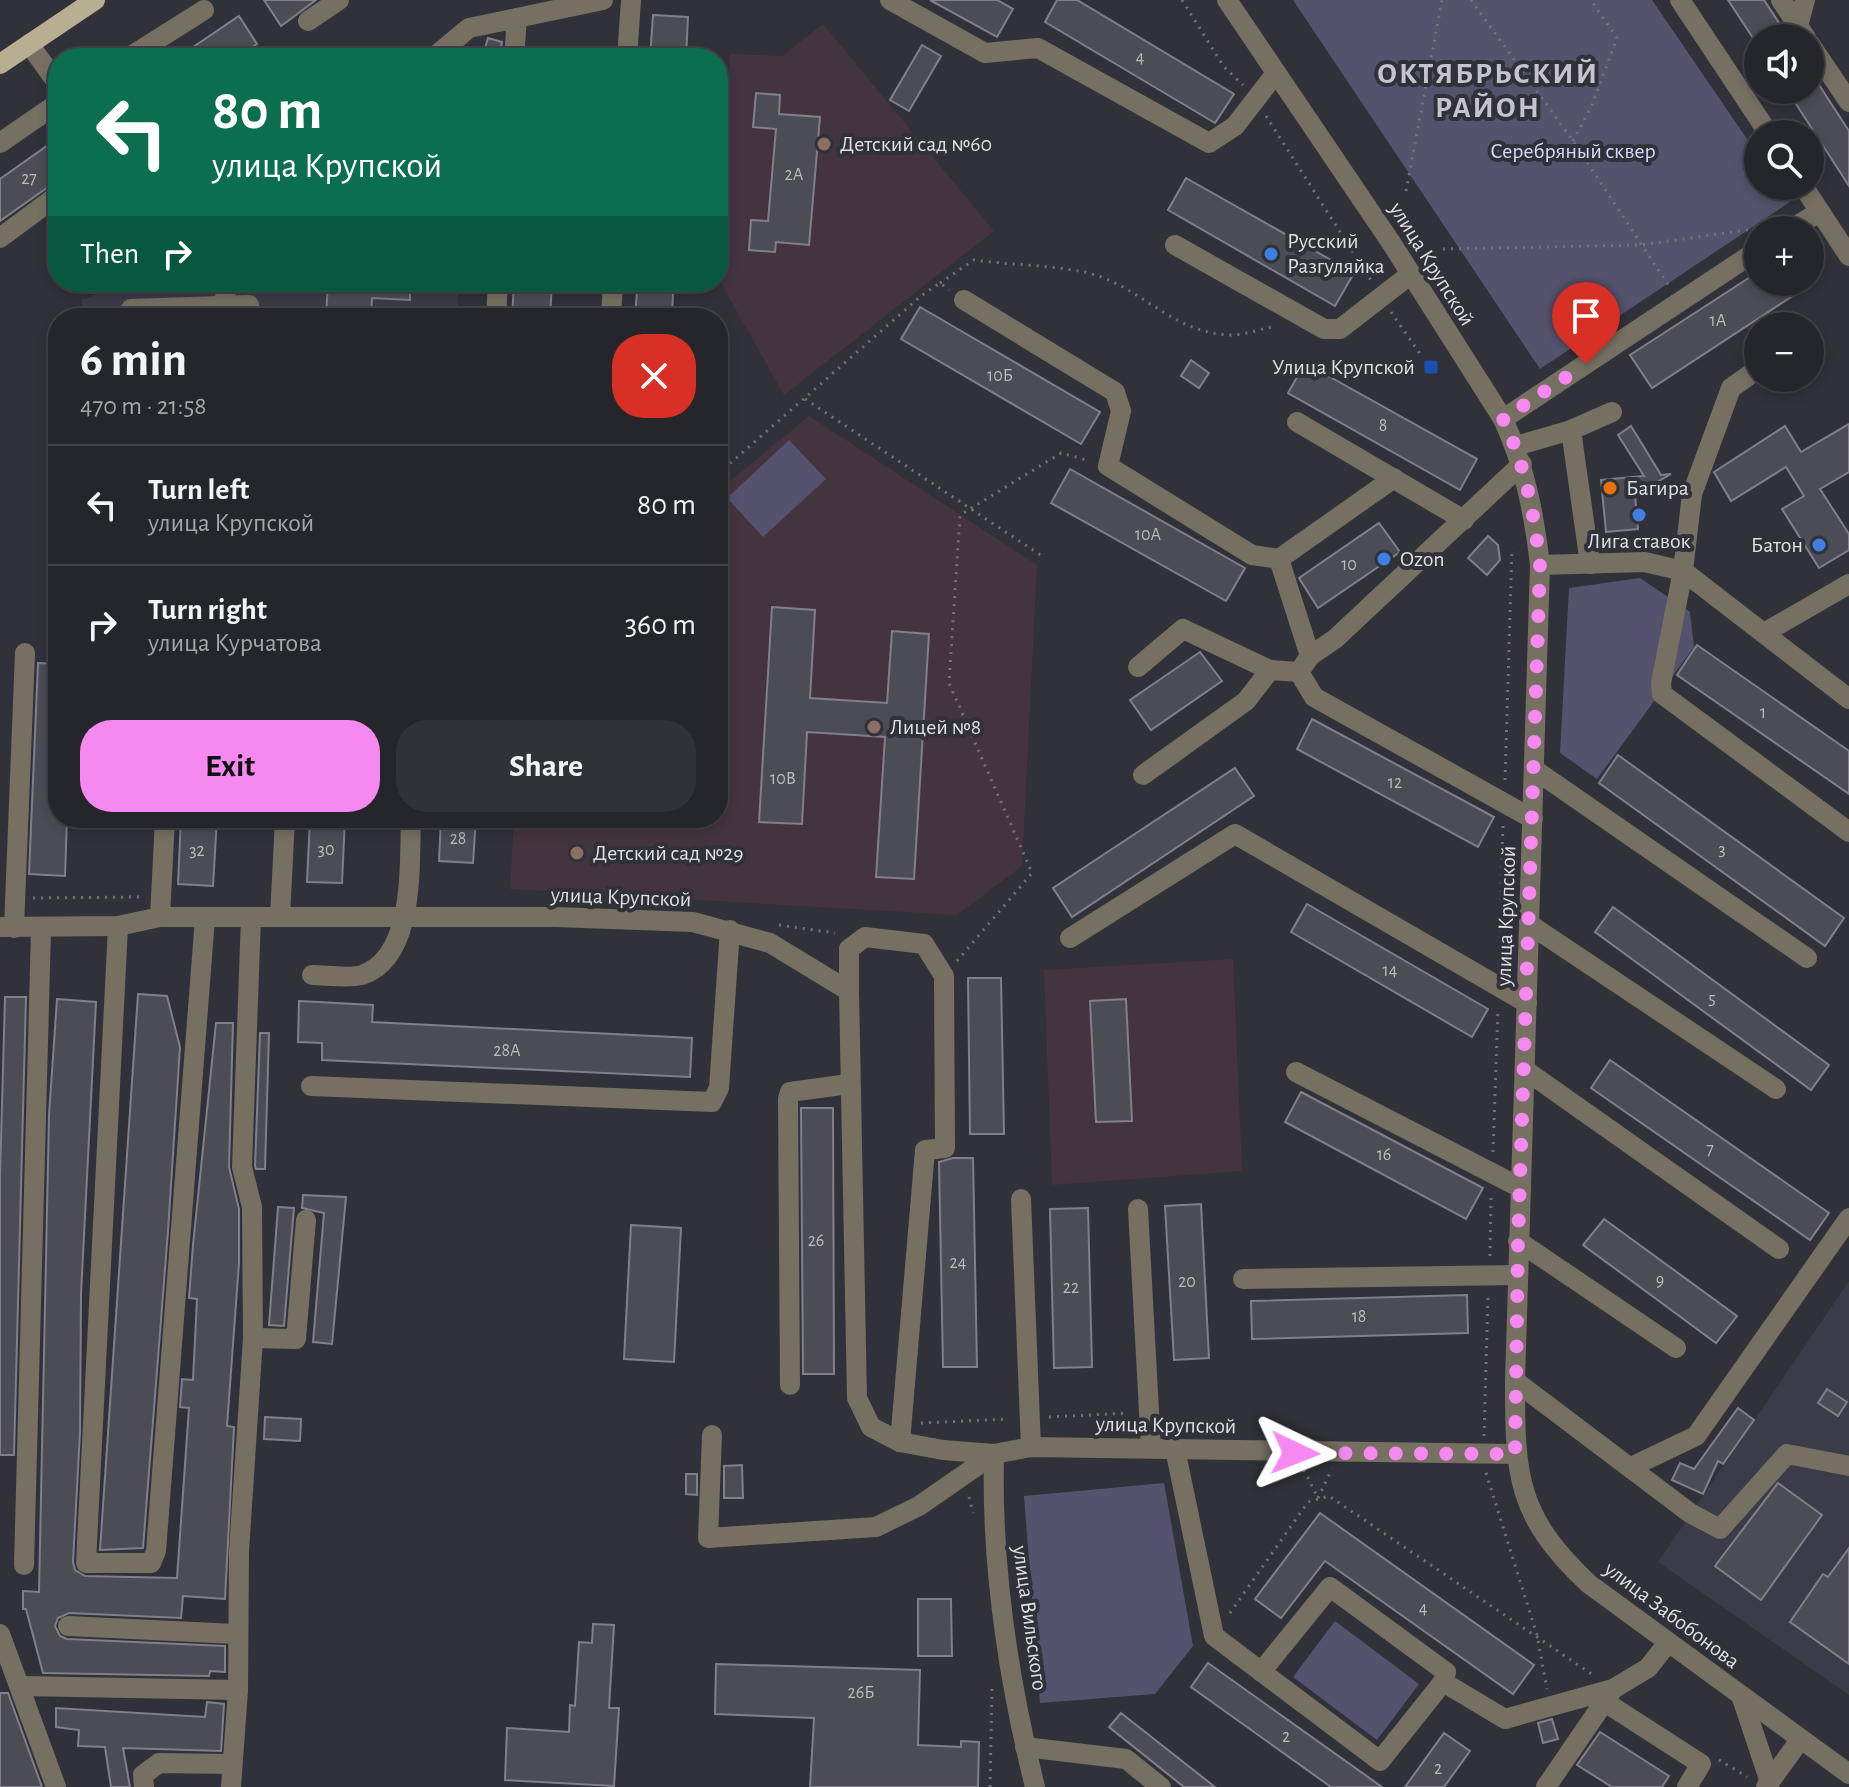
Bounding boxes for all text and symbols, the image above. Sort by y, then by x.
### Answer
map controls [1744,24,1824,392]
button: sound [1744,24,1824,104]
house number: 4 [1136,49,1145,67]
district label: ОКТЯБРЬСКИЙ РАЙОН [1377,58,1599,123]
icon: left [80,80,184,184]
text: 80 m [212,83,322,139]
button: search [1744,120,1824,200]
place label: Детский сад №60 [840,133,992,155]
marker: Детский сад №60 [815,135,833,153]
park label: Серебряный сквер [1490,140,1656,162]
text: улица Крупской [212,148,442,184]
house number: 2А [785,166,804,184]
house number: 27 [21,170,37,188]
street label: улица Крупской [1385,198,1479,330]
button: + [1744,216,1824,296]
place label: Русский Разгуляйка [1287,230,1385,277]
icon: right [155,232,199,276]
text: Then [80,239,139,269]
marker: Русский Разгуляйка [1262,245,1280,263]
pin [1552,282,1620,364]
icon: arrive [1564,294,1608,338]
house number: 1А [1710,312,1727,330]
button: − [1744,312,1824,392]
button: close [612,334,696,418]
text: 6 min [80,337,187,385]
place label: Улица Крупской [1272,356,1415,378]
marker: Улица Крупской [1422,358,1440,376]
house number: 10Б [987,367,1013,385]
text: 470 m · 21:58 [80,393,207,419]
house number: 8 [1379,417,1387,435]
text: Turn left [148,475,249,505]
place label: Багира [1626,477,1689,499]
marker: Багира [1601,479,1619,497]
icon: left [80,483,124,527]
text: 80 m [637,490,696,520]
marker: Лига ставок [1630,506,1648,524]
text: улица Крупской [148,510,314,536]
house number: 10А [1135,526,1162,544]
place label: Лига ставок [1588,530,1690,552]
place label: Батон [1751,534,1803,556]
marker: Батон [1810,536,1828,554]
place label: Ozon [1400,548,1445,570]
marker: Ozon [1375,550,1393,568]
house number: 10 [1341,556,1357,574]
text: Turn right [148,595,267,625]
icon: right [80,603,124,647]
text: 360 m [625,610,696,640]
text: улица Курчатова [148,630,322,656]
house number: 1 [1760,704,1766,722]
place label: Лицей №8 [890,716,981,738]
marker: Лицей №8 [865,718,883,736]
button: Exit [80,720,380,812]
button: Share [396,720,696,812]
house number: 10В [770,770,796,788]
house number: 12 [1388,774,1402,792]
house number: 28 [450,830,466,848]
house number: 30 [318,841,334,859]
house number: 3 [1718,841,1726,859]
house number: 32 [189,842,205,860]
place label: Детский сад №29 [593,842,744,864]
marker: Детский сад №29 [568,844,586,862]
street label: улица Крупской [1493,845,1519,988]
street label: улица Крупской [549,884,692,910]
house number: 14 [1383,962,1398,980]
house number: 5 [1708,990,1716,1008]
house number: 28А [493,1042,521,1060]
house number: 7 [1706,1141,1714,1159]
house number: 16 [1377,1146,1391,1164]
house number: 26 [808,1232,824,1250]
house number: 24 [950,1254,967,1272]
house number: 9 [1656,1272,1664,1290]
house number: 20 [1178,1273,1196,1291]
house number: 22 [1063,1279,1079,1297]
house number: 18 [1352,1308,1366,1326]
position arrow [1253,1411,1337,1495]
street label: улица Крупской [1094,1413,1237,1437]
street label: улица Вильского [1009,1543,1051,1692]
street label: улица Забобонова [1600,1557,1744,1673]
house number: 4 [1419,1600,1428,1618]
house number: 26Б [848,1684,874,1702]
house number: 2 [1282,1728,1290,1746]
house number: 2 [1434,1760,1442,1778]

